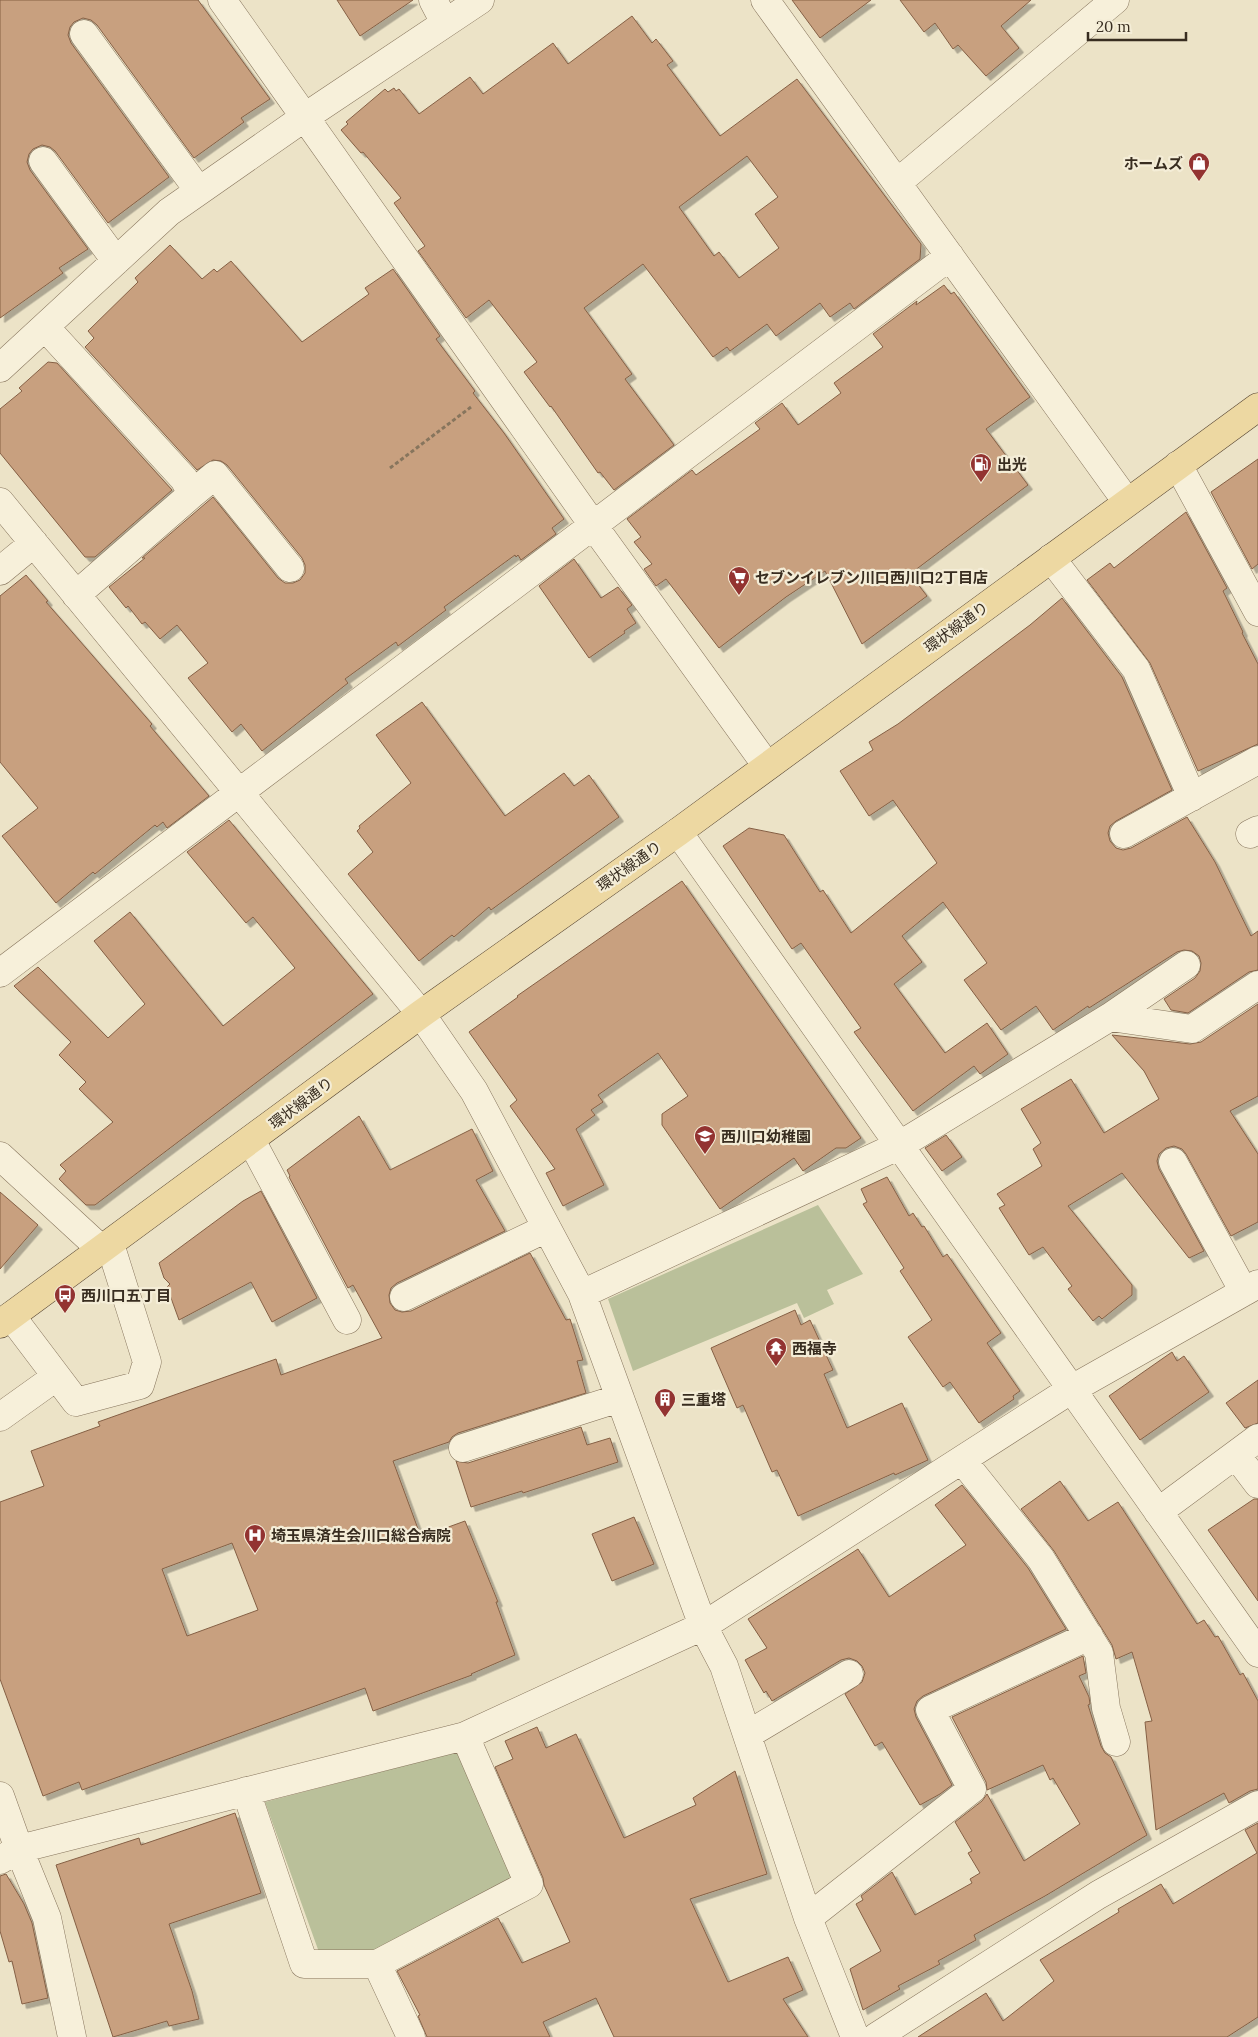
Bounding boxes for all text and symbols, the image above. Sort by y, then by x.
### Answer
scale bar [1088,10,1186,42]
text: 20 m [1096,17,1131,36]
shop icon: ホームズ [1187,151,1211,182]
place label: ホームズ [1123,154,1183,173]
fuel station icon: 出光 [969,452,993,483]
place label: 出光 [997,455,1027,474]
supermarket icon: セブンイレブン川口西川口2丁目店 [727,565,751,596]
place label: セブンイレブン川口西川口2丁目店 [755,568,988,587]
street label: 環状線通り [920,597,992,657]
street label: 環状線通り [593,837,665,895]
street label: 環状線通り [265,1073,337,1133]
school or university icon: 西川口幼稚園 [693,1124,717,1155]
place label: 西川口幼稚園 [721,1127,811,1146]
bus stop icon: 西川口五丁目 [53,1283,77,1314]
place label: 西川口五丁目 [81,1286,171,1305]
temple icon: 西福寺 [764,1336,788,1367]
place label: 西福寺 [792,1339,837,1358]
building icon: 三重塔 [653,1387,677,1418]
place label: 三重塔 [681,1390,726,1409]
hospital icon: 埼玉県済生会川口総合病院 [243,1523,267,1554]
place label: 埼玉県済生会川口総合病院 [271,1526,451,1545]

